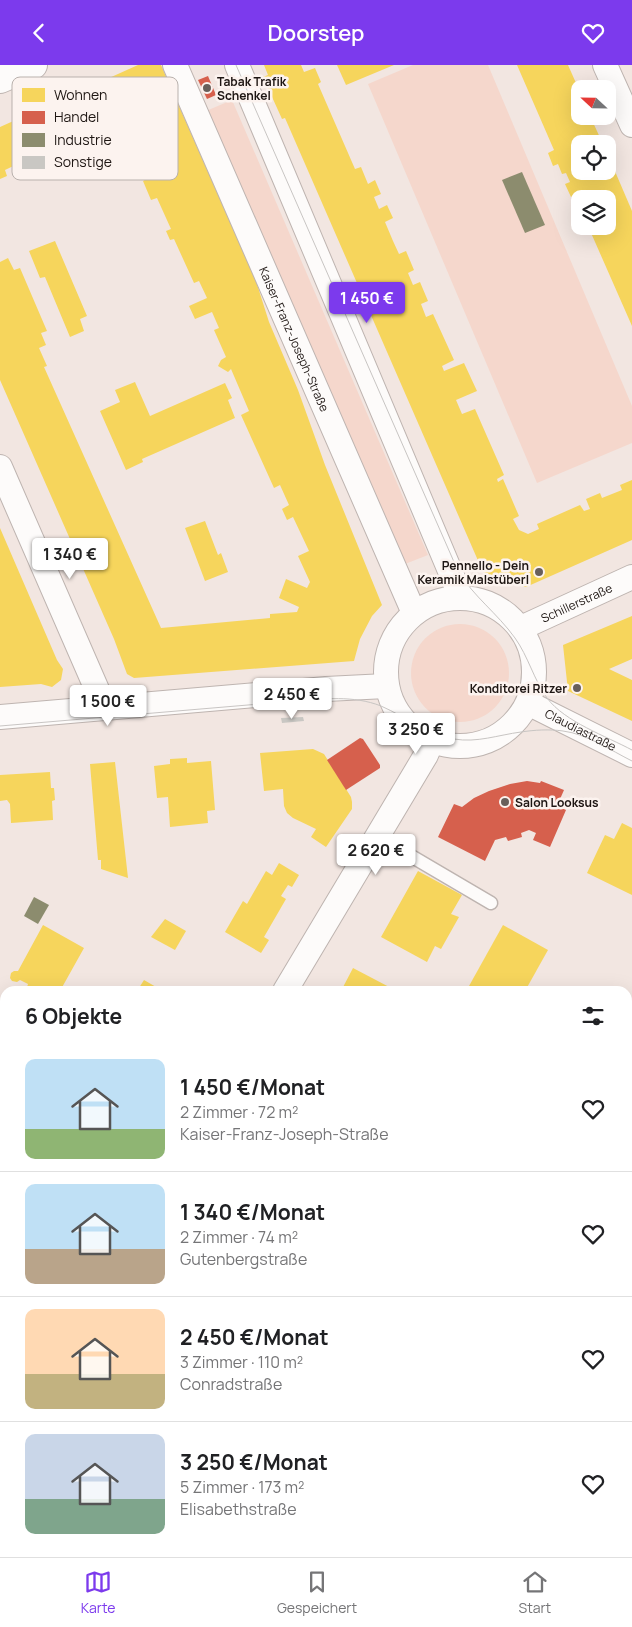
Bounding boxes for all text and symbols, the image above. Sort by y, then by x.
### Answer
text: Doorstep [268,18,364,48]
icon: back [25,19,53,47]
icon: heart [579,19,607,47]
place label: Tabak Trafik Schenkel [217,73,287,104]
legend [12,77,178,180]
north arrow [571,80,616,125]
map controls [571,80,616,235]
marker: Tabak Trafik Schenkel [201,82,213,94]
text: Wohnen [54,85,107,104]
text: Handel [54,107,99,126]
text: Industrie [54,130,112,149]
button: locate [571,135,616,180]
text: Sonstige [54,152,112,171]
button: layers [571,190,616,235]
street label: Kaiser-Franz-Joseph-Straße [255,264,334,414]
pin: 1 450 € [321,281,413,324]
text: 1 450 € [340,287,394,309]
pin: 1 340 € [24,537,116,580]
text: 1 340 € [43,543,97,565]
place label: Pennello - Dein Keramik Malstüberl [417,557,529,588]
marker: Pennello - Dein Keramik Malstüberl [533,566,545,578]
street label: Schillerstraße [538,579,615,626]
pin: 2 450 € [246,677,338,720]
place label: Konditorei Ritzer [470,680,567,697]
marker: Konditorei Ritzer [571,682,583,694]
text: 2 450 € [264,683,320,705]
pin: 1 500 € [62,685,154,727]
text: 1 500 € [81,690,135,712]
street label: Claudiastraße [542,704,619,754]
pin: 3 250 € [370,713,462,755]
text: 3 250 € [388,718,444,740]
place label: Salon Looksus [515,794,599,811]
marker: Salon Looksus [499,796,511,808]
pin: 2 620 € [330,833,422,876]
text: 2 620 € [348,839,404,861]
text: 6 Objekte [25,1002,122,1030]
icon: filters [579,1002,607,1030]
text: 1 450 €/Monat [180,1073,325,1101]
icon: home [65,1079,125,1139]
icon: heart [579,1095,607,1123]
text: 2 Zimmer · 72 m² [180,1101,298,1123]
text: Kaiser-Franz-Joseph-Straße [180,1123,389,1145]
text: 1 340 €/Monat [180,1198,325,1226]
icon: home [65,1204,125,1264]
icon: heart [579,1220,607,1248]
text: 2 Zimmer · 74 m² [180,1226,298,1248]
text: Gutenbergstraße [180,1248,307,1270]
text: 2 450 €/Monat [180,1323,329,1351]
icon: home [65,1329,125,1389]
icon: heart [579,1345,607,1373]
text: 3 Zimmer · 110 m² [180,1351,303,1373]
text: Conradstraße [180,1373,282,1395]
text: 3 250 €/Monat [180,1448,328,1476]
icon: home [65,1454,125,1514]
icon: heart [579,1470,607,1498]
text: 5 Zimmer · 173 m² [180,1476,305,1498]
text: Elisabethstraße [180,1498,297,1520]
tab: Karte [81,1568,115,1617]
tab: Gespeichert [277,1568,357,1617]
tab: Start [519,1568,551,1617]

